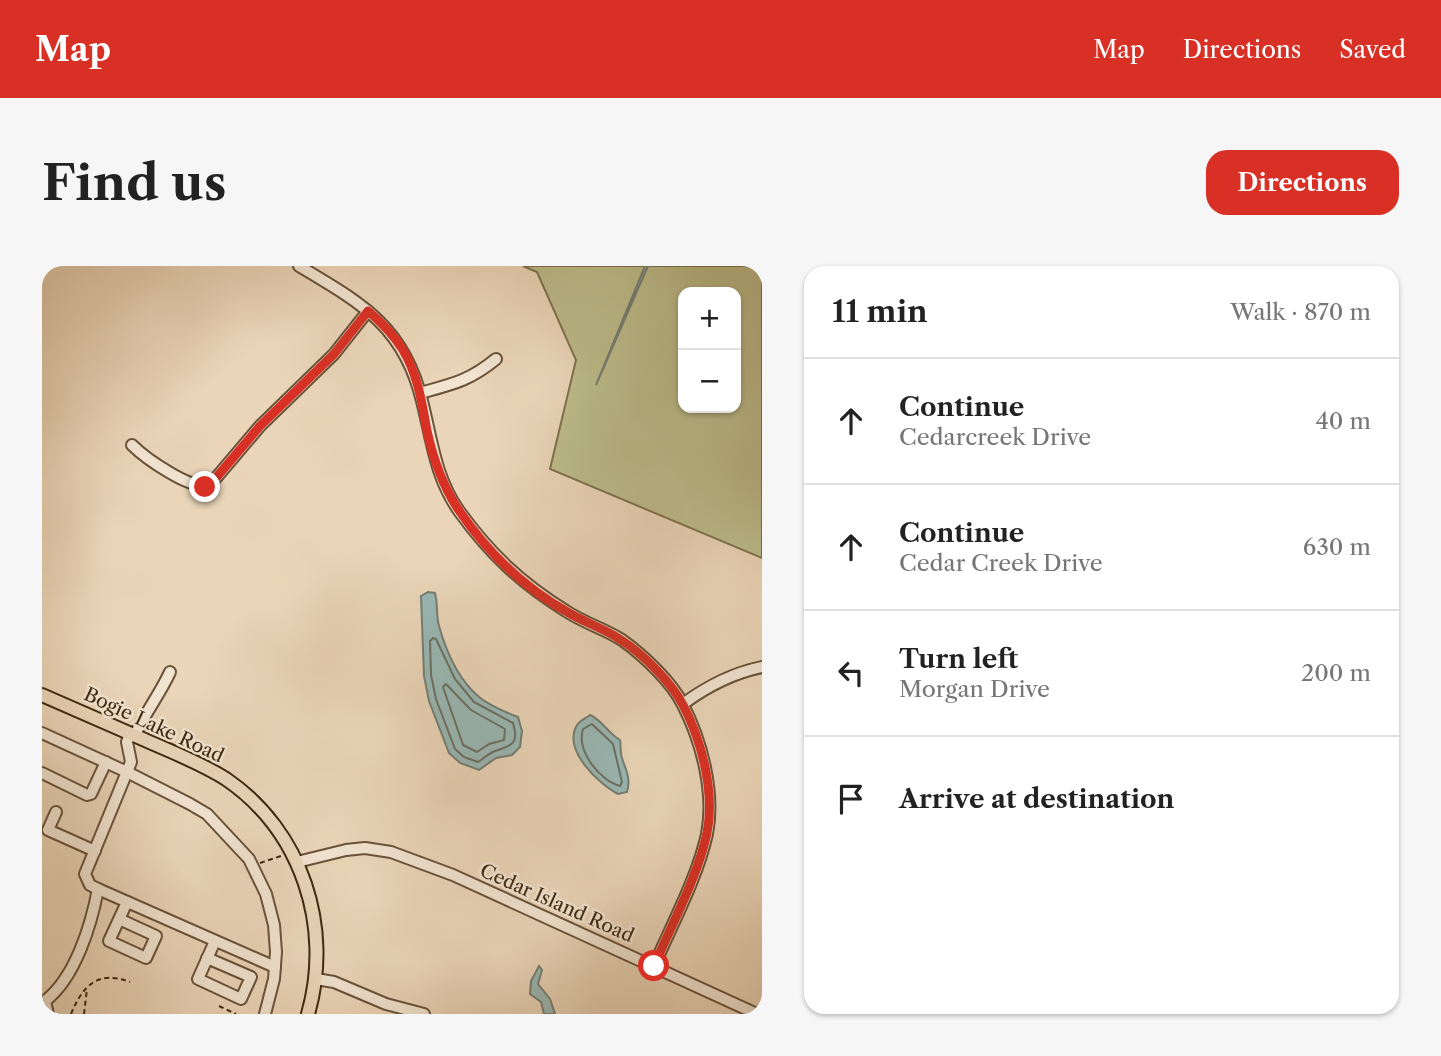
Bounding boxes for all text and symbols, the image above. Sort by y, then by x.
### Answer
text: Map [35,29,111,70]
text: Map [1093,35,1145,64]
text: Directions [1183,35,1301,64]
text: Saved [1339,35,1406,64]
button: Directions [1206,150,1399,215]
text: Find us [42,152,226,213]
map controls [678,287,741,413]
button: + [678,287,741,350]
text: 11 min [832,293,928,330]
text: Walk · 870 m [1230,298,1371,326]
button: − [678,350,741,413]
text: Continue [899,391,1024,423]
icon: ahead [832,402,870,440]
text: 40 m [1316,407,1371,435]
text: Cedarcreek Drive [899,423,1091,451]
route end [189,471,220,502]
text: Continue [899,517,1024,549]
icon: ahead [832,528,870,566]
text: 630 m [1303,533,1371,561]
text: Cedar Creek Drive [899,549,1103,577]
text: Turn left [899,643,1018,675]
icon: left [832,654,870,692]
text: 200 m [1301,659,1371,687]
text: Morgan Drive [899,675,1050,703]
street label: Bogie Lake Road [80,682,228,768]
icon: arrive [832,780,870,818]
text: Arrive at destination [899,783,1174,815]
street label: Cedar Island Road [476,859,638,947]
route start [638,950,669,981]

